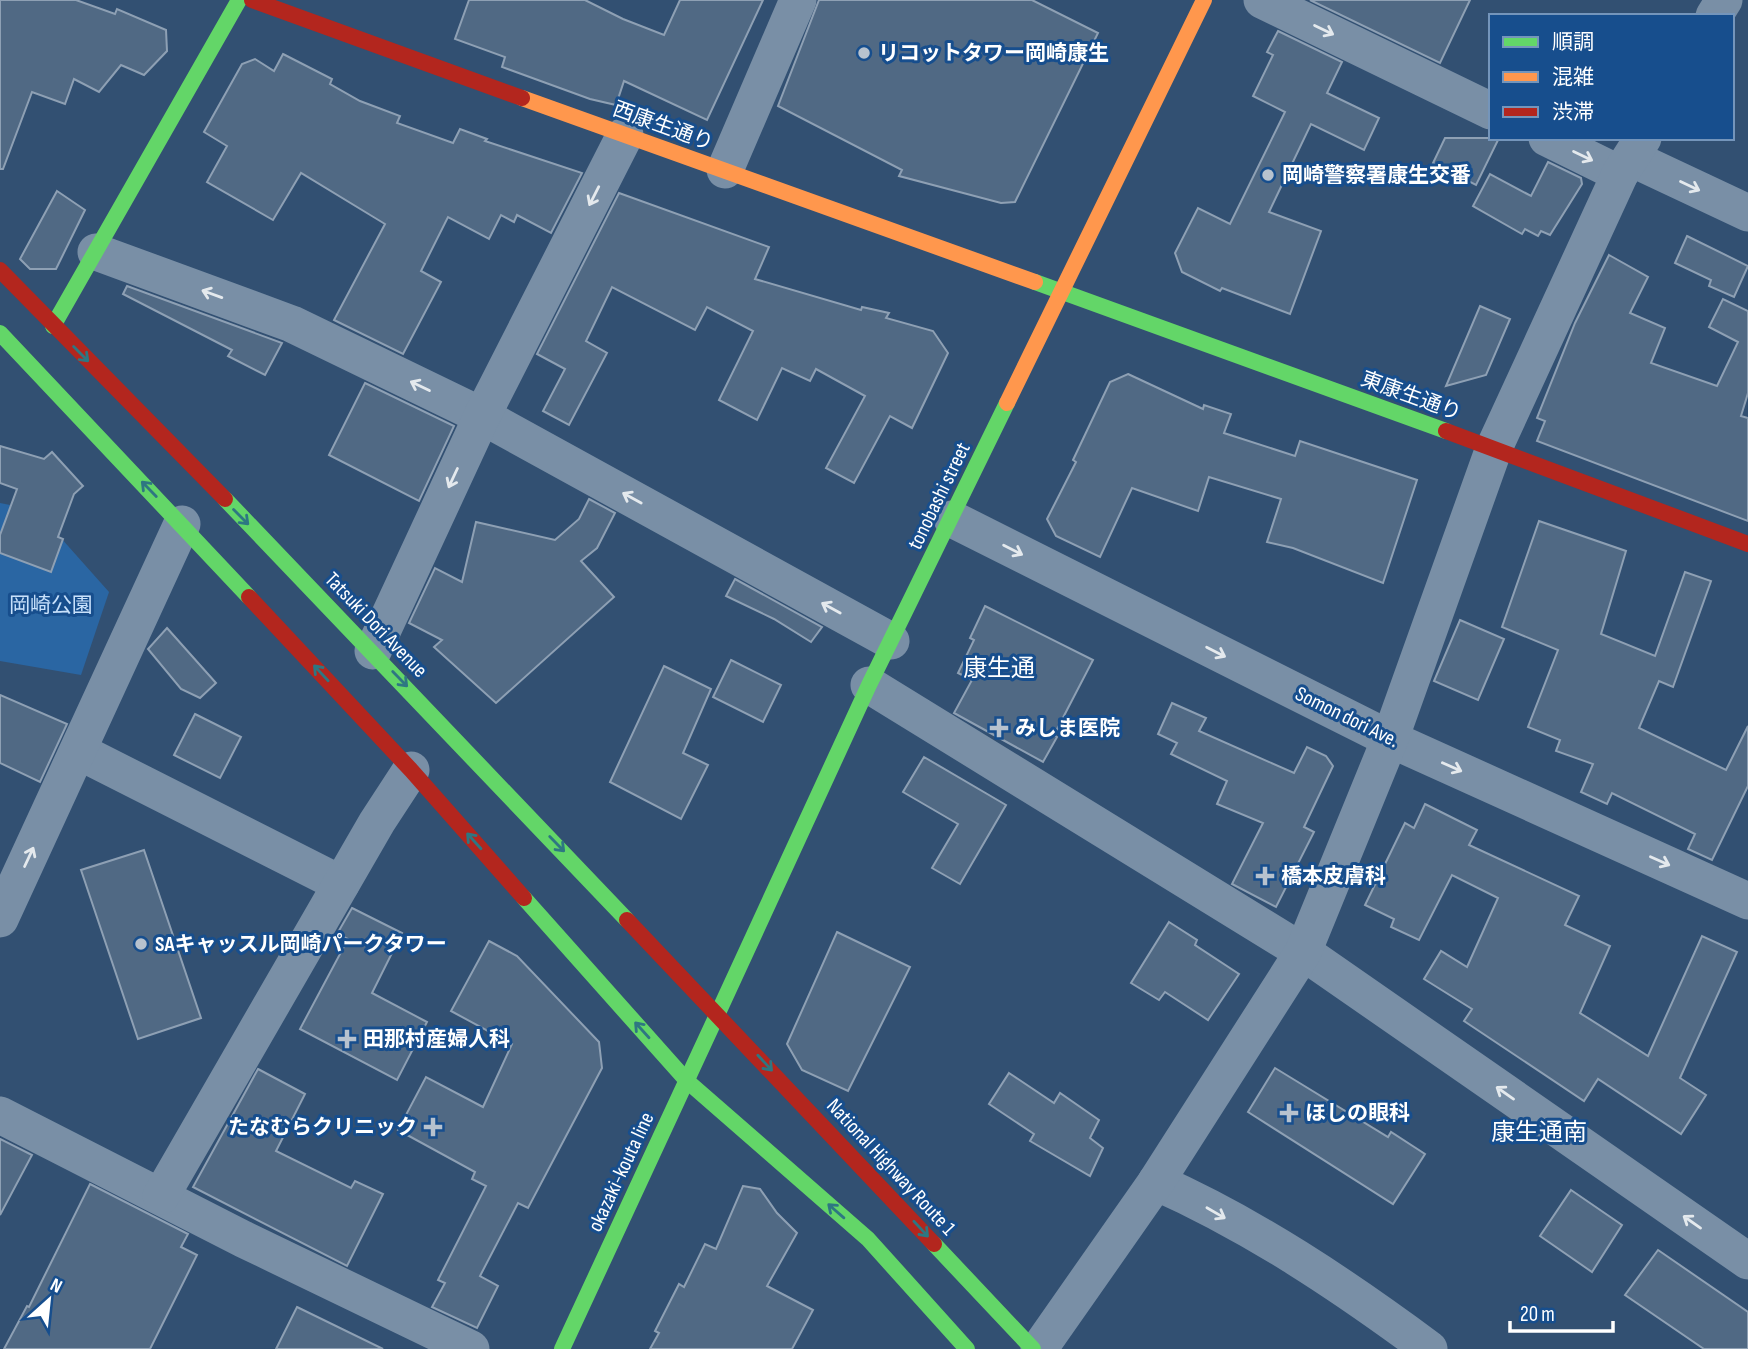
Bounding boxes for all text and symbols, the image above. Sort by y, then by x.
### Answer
legend [1489,14,1734,140]
one-way arrow [1313,23,1334,37]
text: 順調 [1552,30,1594,55]
place label: リコットタワー岡崎康生 [878,41,1109,66]
marker: リコットタワー岡崎康生 [856,45,872,61]
text: 混雑 [1552,65,1594,90]
street label: 西康生通り [609,96,717,156]
text: 渋滞 [1552,100,1594,125]
one-way arrow [1572,150,1593,163]
place label: 岡崎警察署康生交番 [1282,163,1471,188]
marker: 岡崎警察署康生交番 [1260,167,1276,183]
one-way arrow [1679,180,1700,193]
one-way arrow [587,185,601,205]
one-way arrow [202,287,224,300]
one-way arrow [73,346,90,363]
street label: 東康生通り [1357,366,1465,426]
one-way arrow [410,379,431,393]
street label: tonobashi street [902,438,976,554]
one-way arrow [446,467,459,488]
one-way arrow [140,481,157,498]
one-way arrow [622,491,642,505]
one-way arrow [232,508,249,525]
one-way arrow [1002,543,1023,557]
street label: Tatsuki Dori Avenue [320,567,432,683]
park label: 岡崎公園 [9,593,93,618]
one-way arrow [821,601,842,614]
one-way arrow [1205,645,1226,659]
district label: 康生通 [963,654,1035,683]
one-way arrow [312,665,329,682]
one-way arrow [392,670,408,688]
street label: Somon dori Ave. [1291,681,1403,753]
place label: みしま医院 [1015,716,1120,741]
marker: みしま医院 [989,718,1009,738]
one-way arrow [1441,761,1463,774]
one-way arrow [466,833,482,851]
one-way arrow [549,835,565,853]
one-way arrow [23,847,36,868]
one-way arrow [1649,855,1670,868]
place label: 橋本皮膚科 [1281,864,1386,889]
marker: 橋本皮膚科 [1255,866,1275,886]
place label: SAキャッスル岡崎パークタワー [155,932,447,957]
marker: SAキャッスル岡崎パークタワー [133,936,149,952]
one-way arrow [633,1022,650,1039]
place label: 田那村産婦人科 [363,1027,510,1052]
marker: 田那村産婦人科 [337,1029,357,1049]
one-way arrow [757,1054,773,1072]
one-way arrow [1496,1086,1515,1100]
street label: National Highway Route 1 [821,1094,961,1241]
place label: ほしの眼科 [1305,1101,1410,1126]
marker: ほしの眼科 [1279,1103,1299,1123]
street label: okazaki-kouta line [582,1108,660,1236]
place label: たなむらクリニック [228,1115,417,1140]
marker: たなむらクリニック [423,1117,443,1137]
district label: 康生通南 [1491,1118,1587,1147]
one-way arrow [827,1203,845,1219]
one-way arrow [1206,1206,1226,1220]
one-way arrow [1683,1215,1702,1229]
one-way arrow [912,1220,929,1237]
north arrow [14,1265,84,1335]
text: N [46,1274,66,1299]
scale bar [1510,1290,1613,1334]
text: 20 m [1520,1302,1555,1327]

